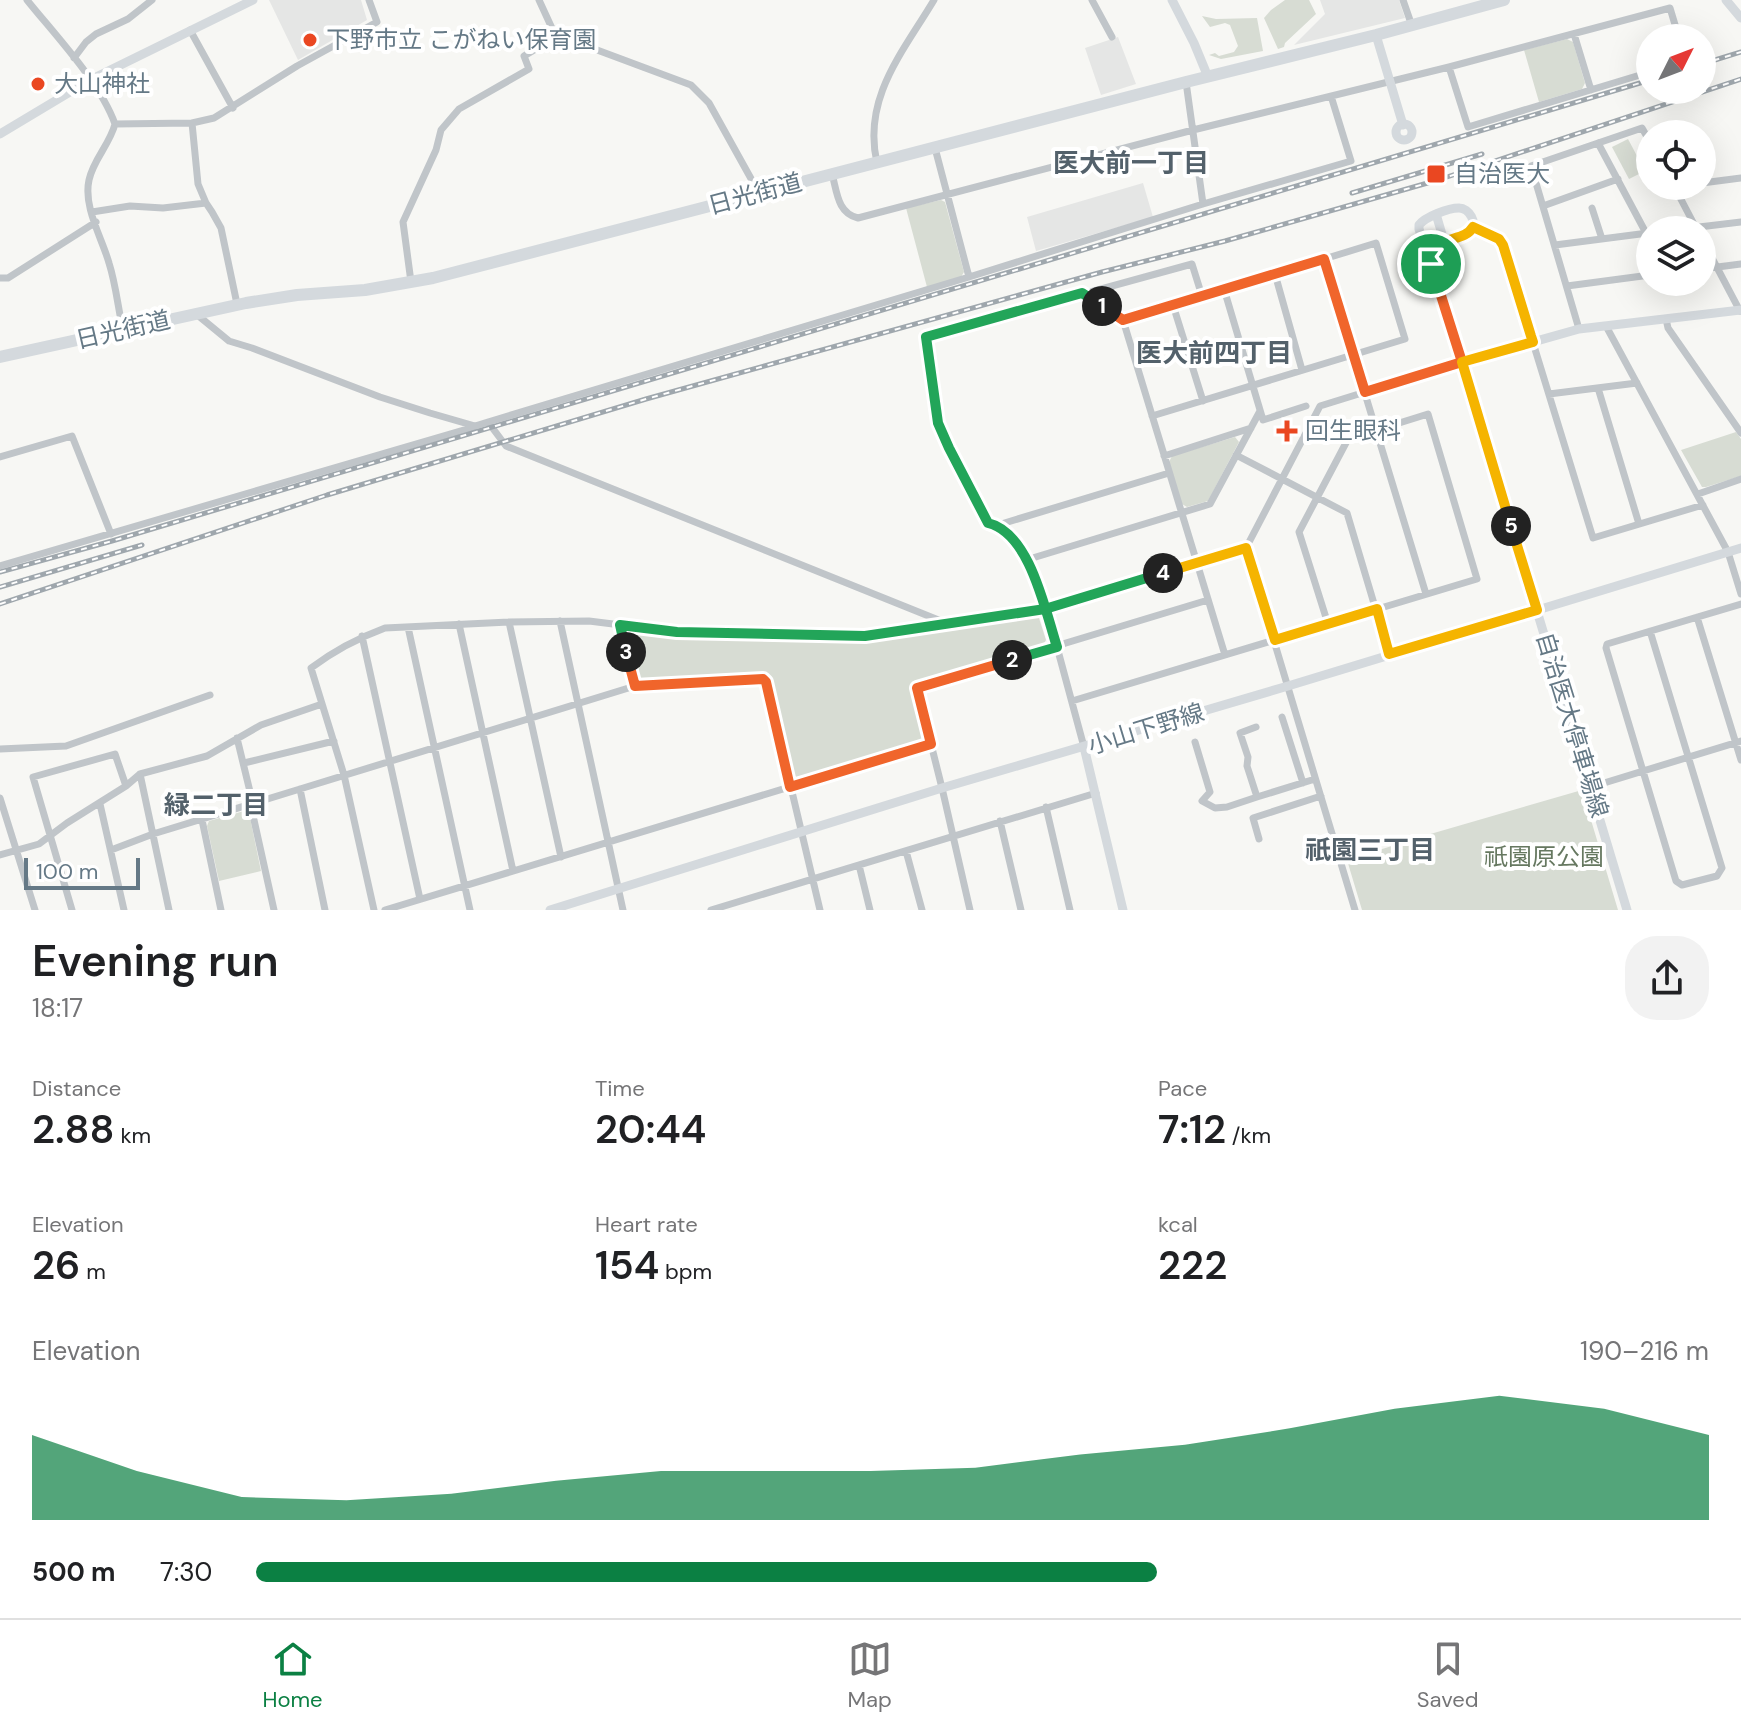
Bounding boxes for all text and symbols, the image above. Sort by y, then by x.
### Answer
place label: 下野市立 こがねい保育園 [326,24,596,55]
north arrow [1636,24,1716,104]
map controls [1636,24,1716,296]
marker: 下野市立 こがねい保育園 [301,31,319,49]
place label: 大山神社 [54,68,150,99]
marker: 大山神社 [29,75,47,93]
button: locate [1636,120,1716,200]
district label: 医大前一丁目 [1053,146,1209,180]
place label: 自治医大 [1454,158,1550,189]
marker: 自治医大 [1425,163,1447,185]
street label: 日光街道 [704,166,805,221]
button: layers [1636,216,1716,296]
pin [1397,230,1465,298]
icon: arrive [1409,242,1453,286]
pin: 1 [1082,286,1122,326]
text: 1 [1098,291,1106,320]
street label: 日光街道 [73,304,173,355]
district label: 医大前四丁目 [1136,336,1292,370]
place label: 回生眼科 [1305,415,1401,446]
marker: 回生眼科 [1276,420,1298,442]
pin: 5 [1491,506,1531,546]
text: 5 [1504,511,1518,540]
pin: 4 [1143,553,1183,593]
text: 4 [1156,558,1170,587]
street label: 自治医大停車場線 [1530,629,1615,821]
pin: 3 [606,632,646,672]
text: 3 [619,637,633,666]
pin: 2 [992,640,1032,680]
text: 2 [1006,645,1018,674]
street label: 小山下野線 [1084,696,1208,761]
district label: 緑二丁目 [164,788,268,822]
district label: 祇園三丁目 [1305,833,1435,867]
park label: 祇園原公園 [1484,841,1604,872]
scale bar [24,854,140,890]
text: 100 m [36,857,98,886]
text: Evening run [32,932,279,990]
button: share [1625,936,1709,1020]
text: 18:17 [32,991,83,1025]
text: Distance [32,1074,121,1103]
text: Time [595,1074,645,1103]
text: Pace [1158,1074,1207,1103]
text: 2.88 [32,1103,115,1155]
text: 20:44 [595,1103,706,1155]
text: 7:12 [1158,1103,1226,1155]
text: km [115,1121,151,1150]
text: /km [1226,1121,1271,1150]
text: Elevation [32,1210,124,1239]
text: Heart rate [595,1210,698,1239]
text: kcal [1158,1210,1198,1239]
text: 26 [32,1239,80,1291]
text: 154 [595,1239,659,1291]
text: 222 [1158,1239,1227,1291]
text: m [80,1257,106,1286]
text: bpm [659,1257,712,1286]
text: Elevation [32,1334,140,1368]
text: 190–216 m [1580,1334,1709,1368]
text: 500 m [32,1555,115,1589]
text: 7:30 [160,1555,212,1589]
tab: Home [262,1637,323,1714]
tab: Map [848,1637,892,1714]
tab: Saved [1417,1637,1479,1714]

